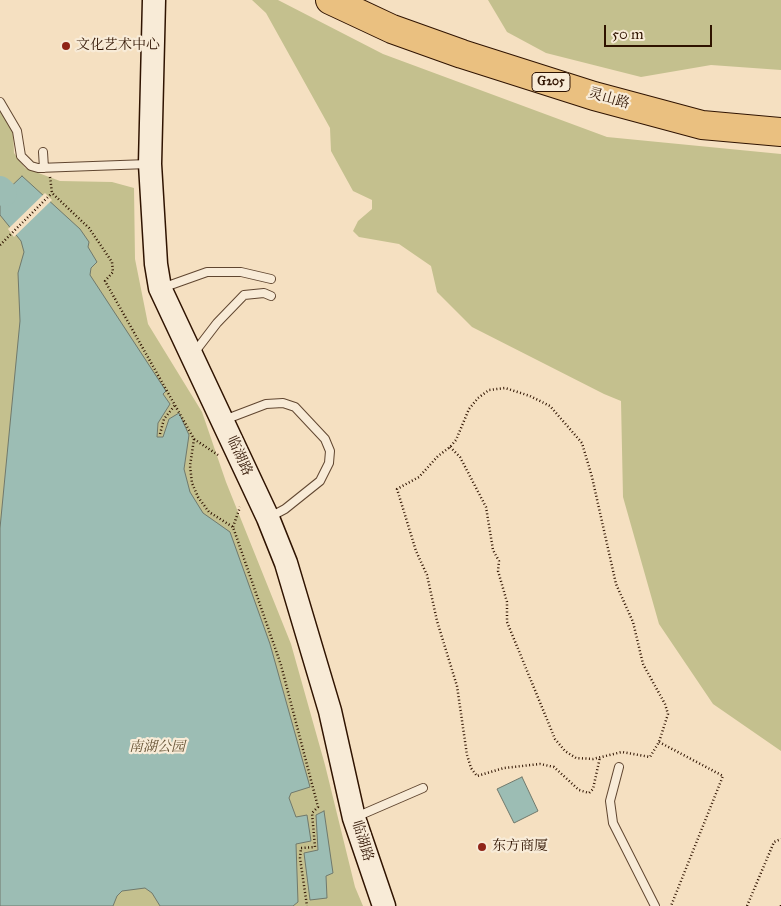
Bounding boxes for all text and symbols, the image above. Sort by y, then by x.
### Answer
scale bar [606,15,714,47]
text: 50 m [612,25,644,43]
place label: 文化艺术中心 [76,38,160,54]
marker: 文化艺术中心 [60,40,72,52]
road number: G205 [532,72,570,91]
street label: 灵山路 [586,85,632,113]
street label: 临湖路 [223,433,255,479]
park label: 南湖公园 [129,740,185,756]
street label: 临湖路 [348,818,376,864]
place label: 东方商厦 [492,839,548,855]
marker: 东方商厦 [476,841,488,853]

